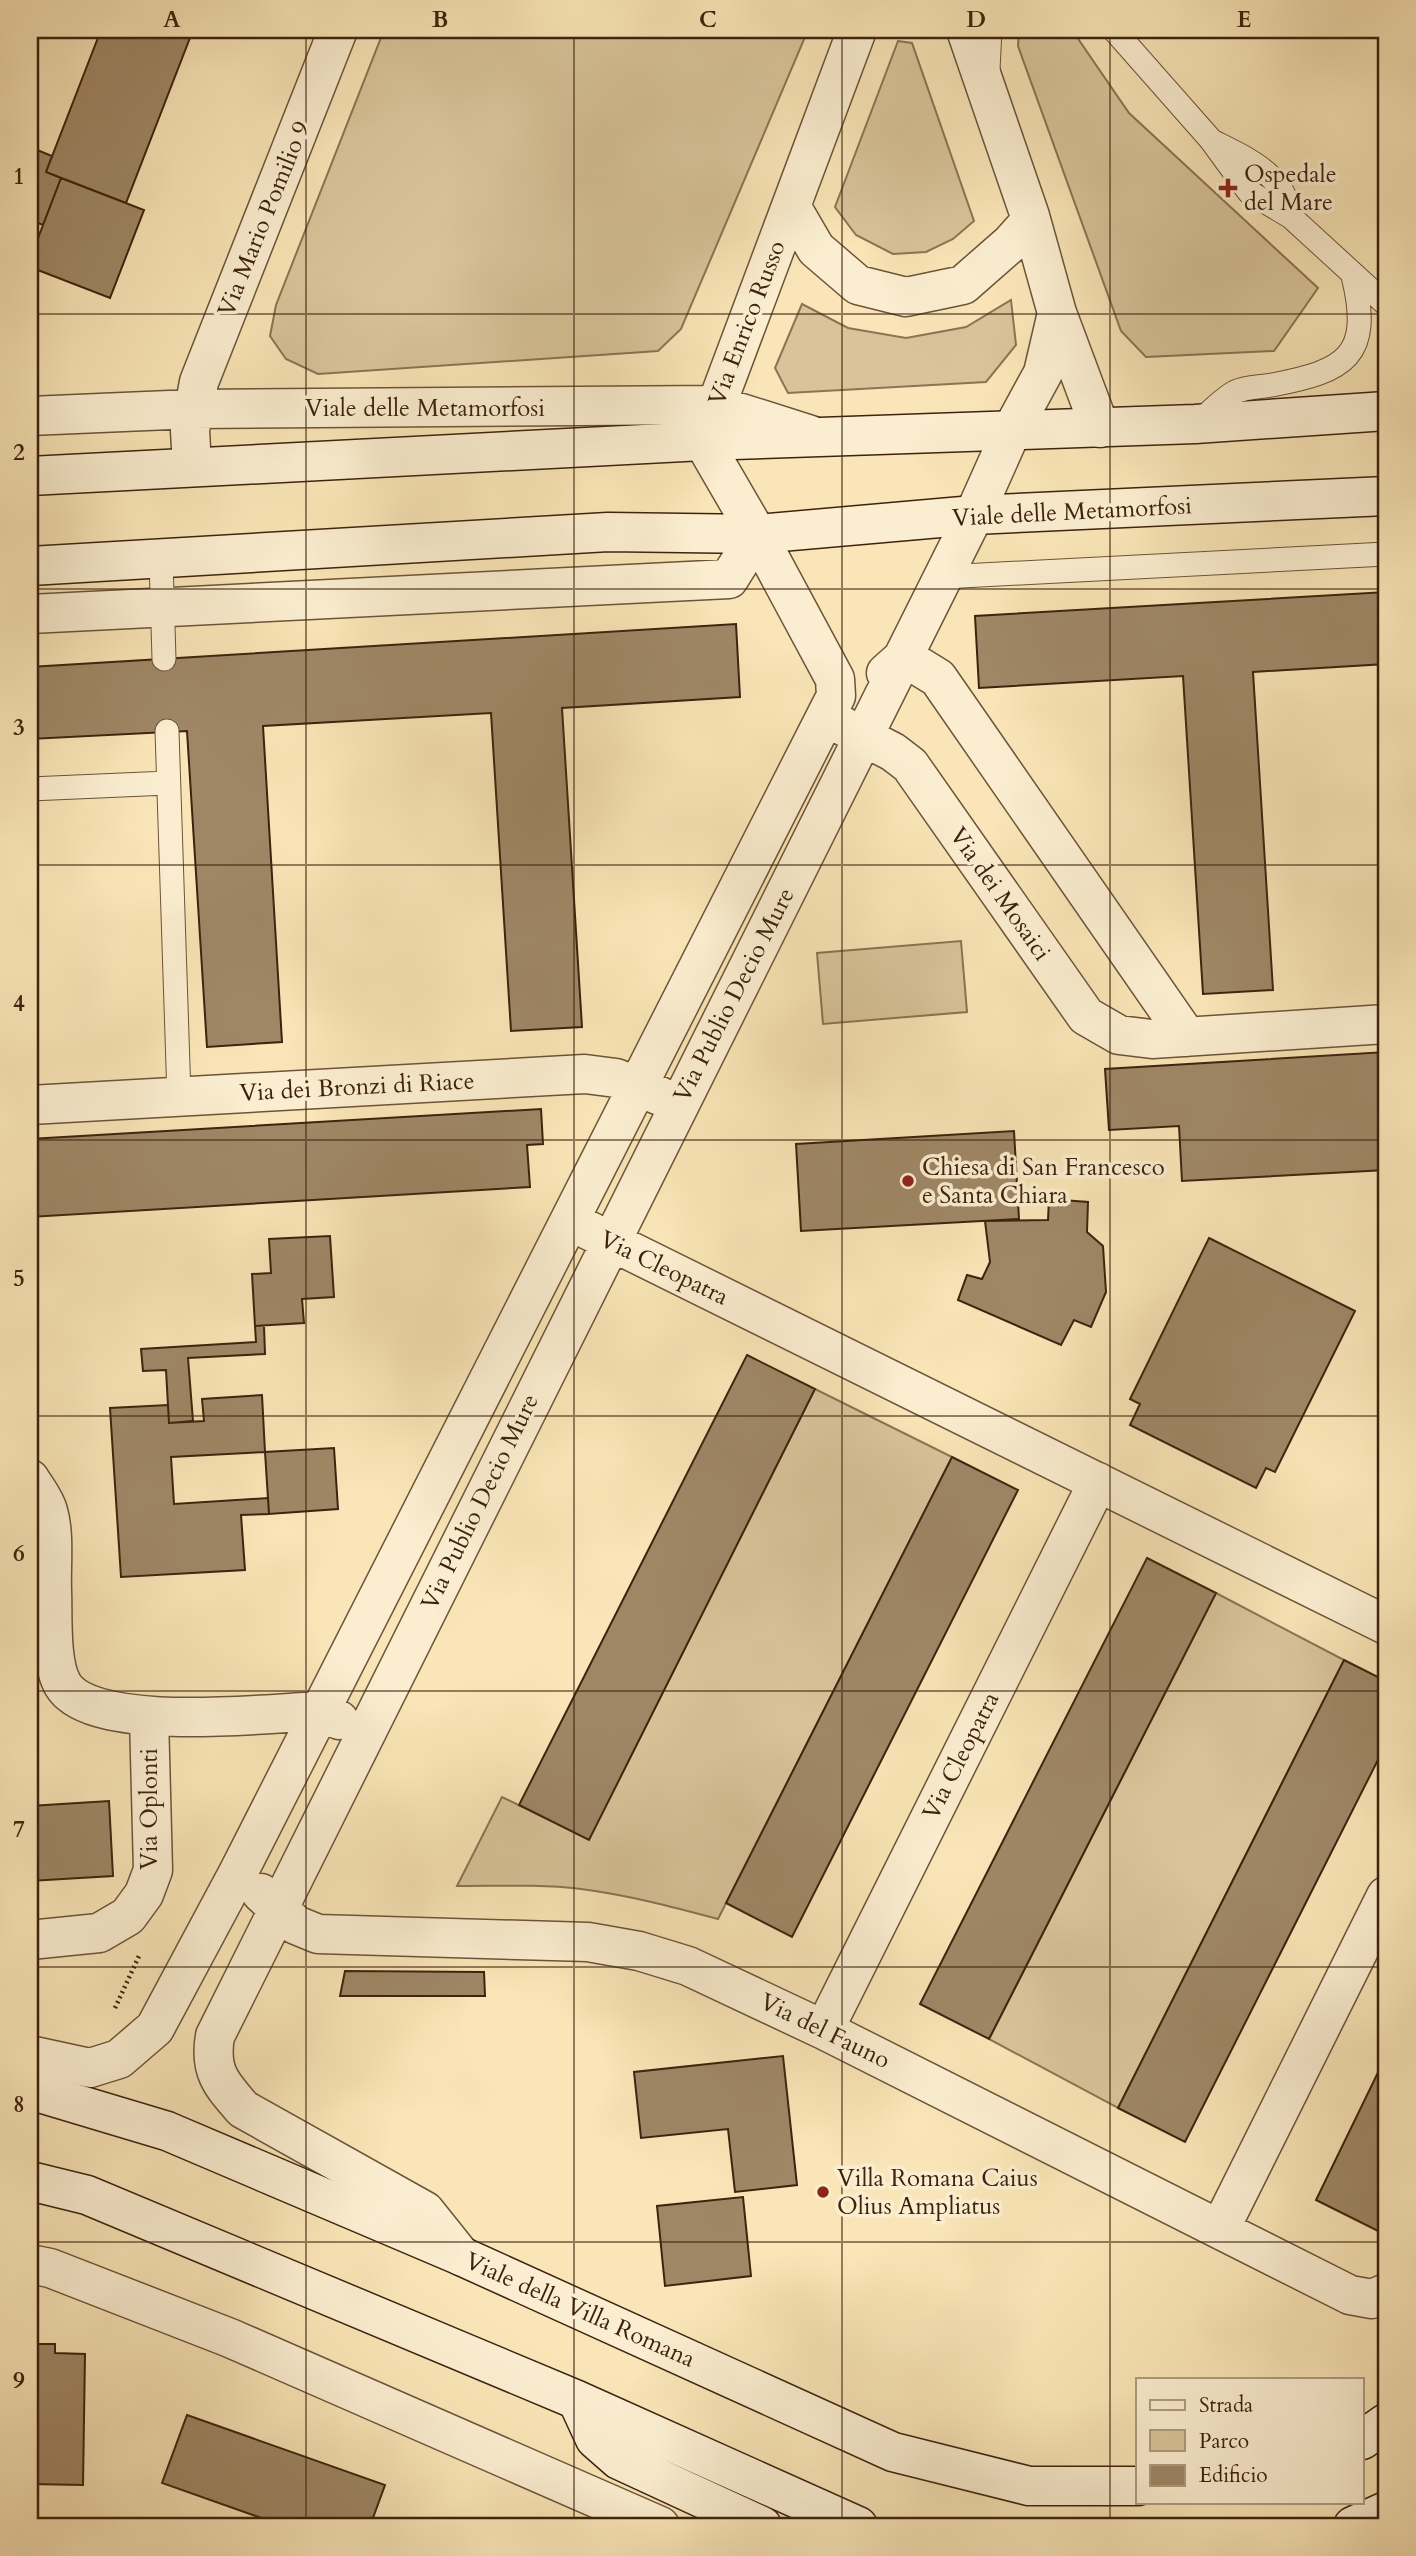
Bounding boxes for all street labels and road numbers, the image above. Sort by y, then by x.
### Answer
street label: Via Mario Pomilio 9 [210,116,318,322]
street label: Via Enrico Russo [700,236,794,410]
street label: Viale delle Metamorfosi [305,392,545,425]
street label: Viale delle Metamorfosi [951,489,1193,535]
street label: Via dei Mosaici [942,820,1059,968]
street label: Via Publio Decio Mure [666,882,802,1108]
street label: Via dei Bronzi di Riace [239,1064,475,1110]
street label: Via Cleopatra [594,1223,734,1314]
street label: Via Publio Decio Mure [413,1388,547,1616]
street label: Via Cleopatra [915,1686,1008,1826]
street label: Via Oplonti [133,1748,166,1870]
street label: Via del Fauno [754,1985,896,2077]
street label: Viale della Villa Romana [460,2244,701,2376]

